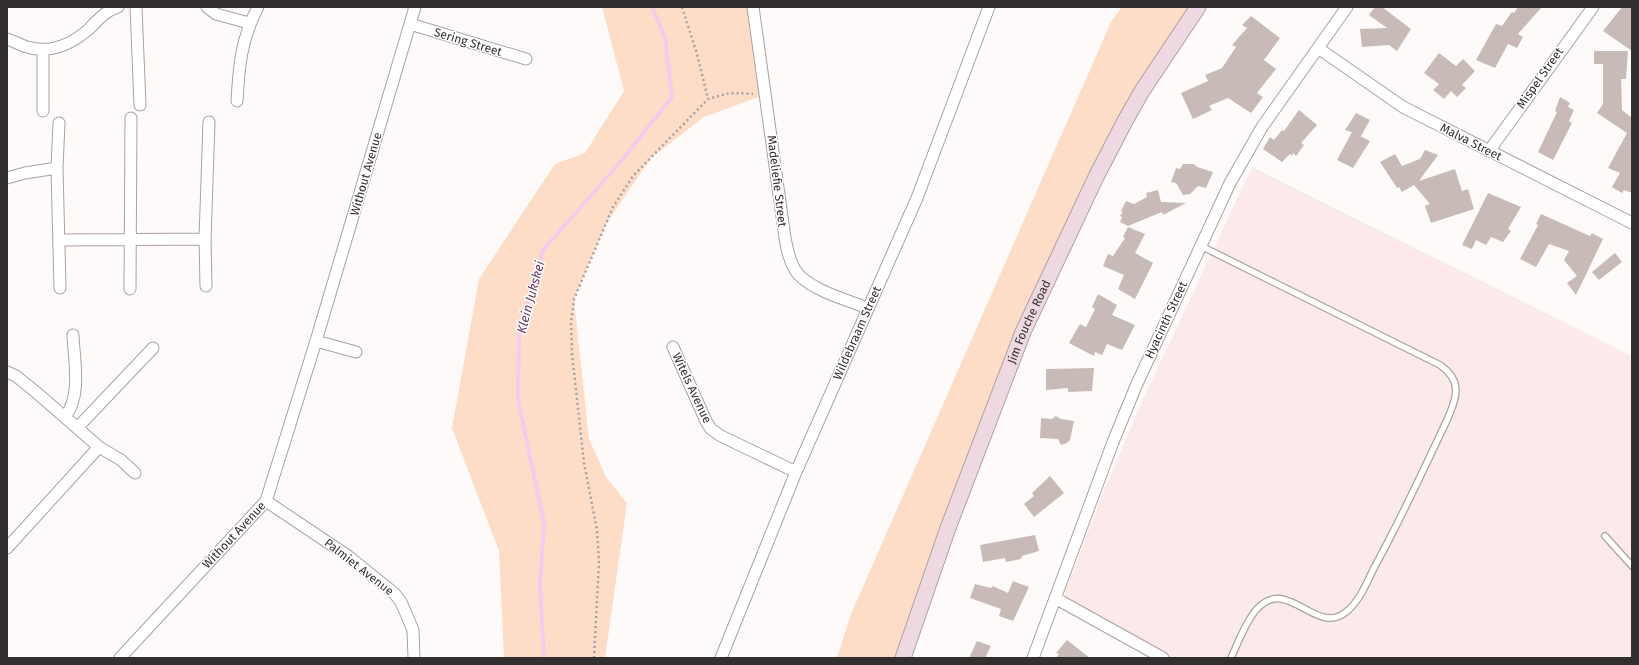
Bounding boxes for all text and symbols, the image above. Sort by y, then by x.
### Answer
street label: Sering Street [432,25,504,59]
street label: Mispel Street [1514,44,1567,111]
street label: Malva Street [1438,121,1505,164]
street label: Without Avenue [347,131,385,217]
street label: Madeliefie Street [764,134,790,228]
water label: Klein Jukskei [514,259,547,335]
street label: Jim Fouche Road [1004,278,1053,366]
street label: Hyacinth Street [1142,279,1190,361]
street label: Wildebraam Street [830,283,884,382]
street label: Witels Avenue [670,351,714,425]
street label: Without Avenue [200,499,268,571]
street label: Palmiet Avenue [322,536,396,598]

